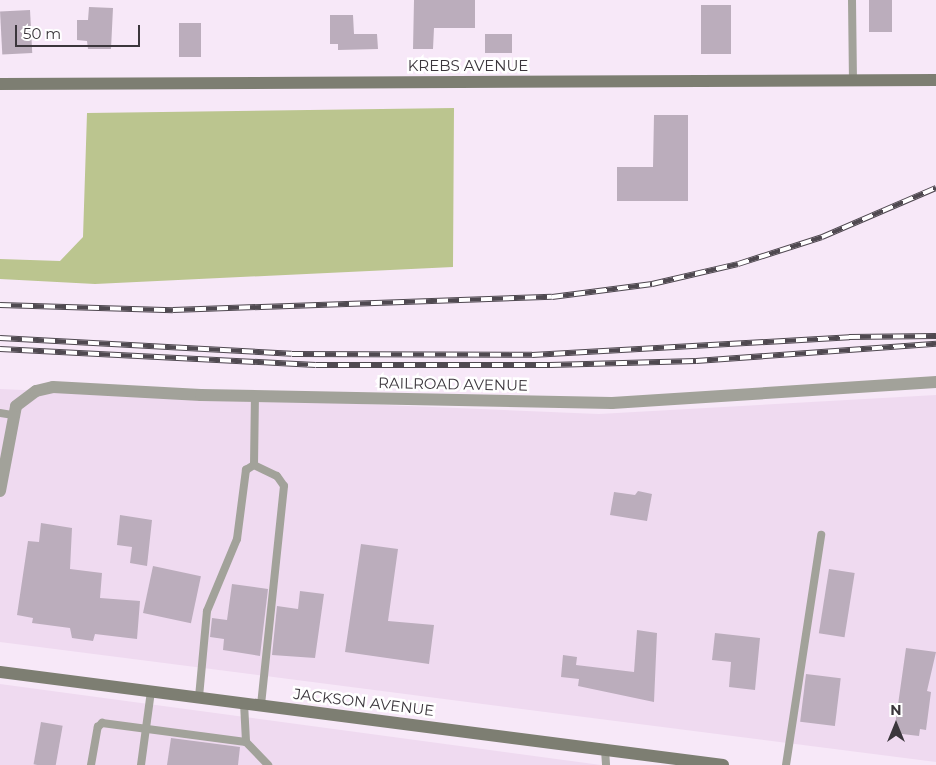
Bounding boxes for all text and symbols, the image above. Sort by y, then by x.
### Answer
scale bar [18,15,142,47]
text: 50 m [23,24,61,43]
street label: KREBS AVENUE [408,57,528,75]
street label: RAILROAD AVENUE [378,374,528,394]
street label: JACKSON AVENUE [293,684,435,720]
north arrow [871,700,921,750]
text: N [890,701,902,719]

